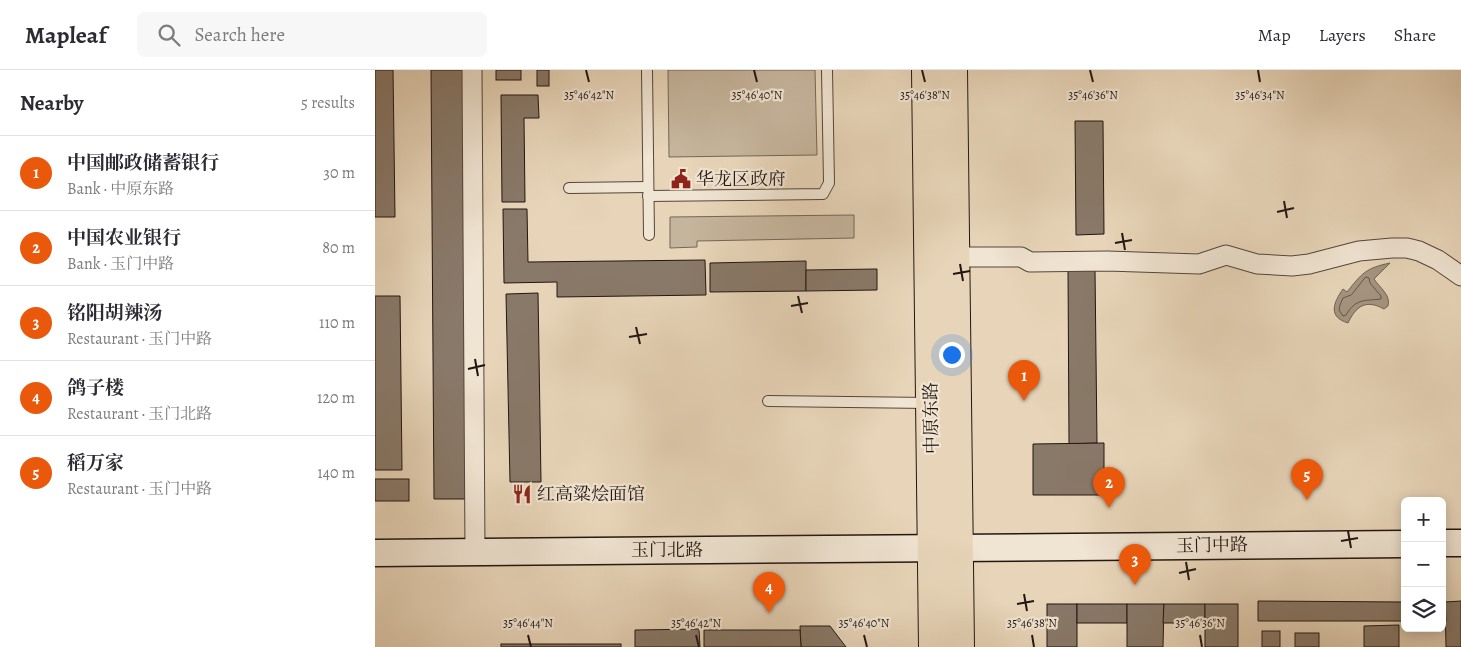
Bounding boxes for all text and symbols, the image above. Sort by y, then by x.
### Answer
search box [137,12,487,57]
text: Mapleaf [25,19,107,51]
icon: search [155,21,183,49]
text: Search here [195,22,285,48]
text: Map [1258,23,1291,47]
text: Layers [1319,23,1366,47]
text: Share [1394,23,1436,47]
text: 35°46'42"N [564,87,614,103]
text: 35°46'40"N [732,87,783,103]
text: 35°46'38"N [900,87,950,103]
text: 35°46'36"N [1068,87,1118,103]
text: 35°46'34"N [1235,87,1285,103]
text: Nearby [20,89,83,117]
text: 5 results [301,92,355,114]
text: 中国邮政储蓄银行 [67,150,219,176]
text: 1 [33,162,39,184]
text: 30 m [323,162,355,184]
place label: 华龙区政府 [696,167,786,191]
public building icon: 华龙区政府 [670,168,692,190]
text: Bank · 中原东路 [67,178,174,200]
text: 中国农业银行 [67,225,181,251]
text: 2 [32,237,40,259]
text: 80 m [322,237,355,259]
text: Bank · 玉门中路 [67,253,174,275]
text: 铭阳胡辣汤 [67,300,162,326]
text: 3 [33,312,39,334]
text: 110 m [319,312,355,334]
text: Restaurant · 玉门中路 [67,328,212,350]
your location [939,342,965,368]
pin: 1 [1008,360,1040,401]
text: 鸽子楼 [67,375,124,401]
street label: 中原东路 [918,382,944,454]
text: 4 [32,387,40,409]
text: 120 m [317,387,355,409]
text: Restaurant · 玉门北路 [67,403,212,425]
text: 稻万家 [67,450,124,476]
pin: 5 [1291,459,1323,500]
text: 5 [33,462,39,484]
text: 140 m [317,462,355,484]
pin: 2 [1093,467,1125,508]
text: Restaurant · 玉门中路 [67,478,212,500]
place label: 红高粱烩面馆 [537,482,645,506]
restaurant icon: 红高粱烩面馆 [511,483,533,505]
map controls [1401,497,1446,632]
button: + [1401,497,1446,542]
street label: 玉门中路 [1176,532,1248,558]
street label: 玉门北路 [631,538,703,562]
button: − [1401,542,1446,587]
pin: 3 [1119,544,1151,585]
pin: 4 [753,572,785,613]
button: layers [1401,587,1446,632]
text: 35°46'44"N [503,615,553,631]
text: 35°46'42"N [671,615,721,631]
text: 35°46'40"N [839,615,890,631]
text: 35°46'38"N [1007,615,1057,631]
text: 35°46'36"N [1175,615,1225,631]

